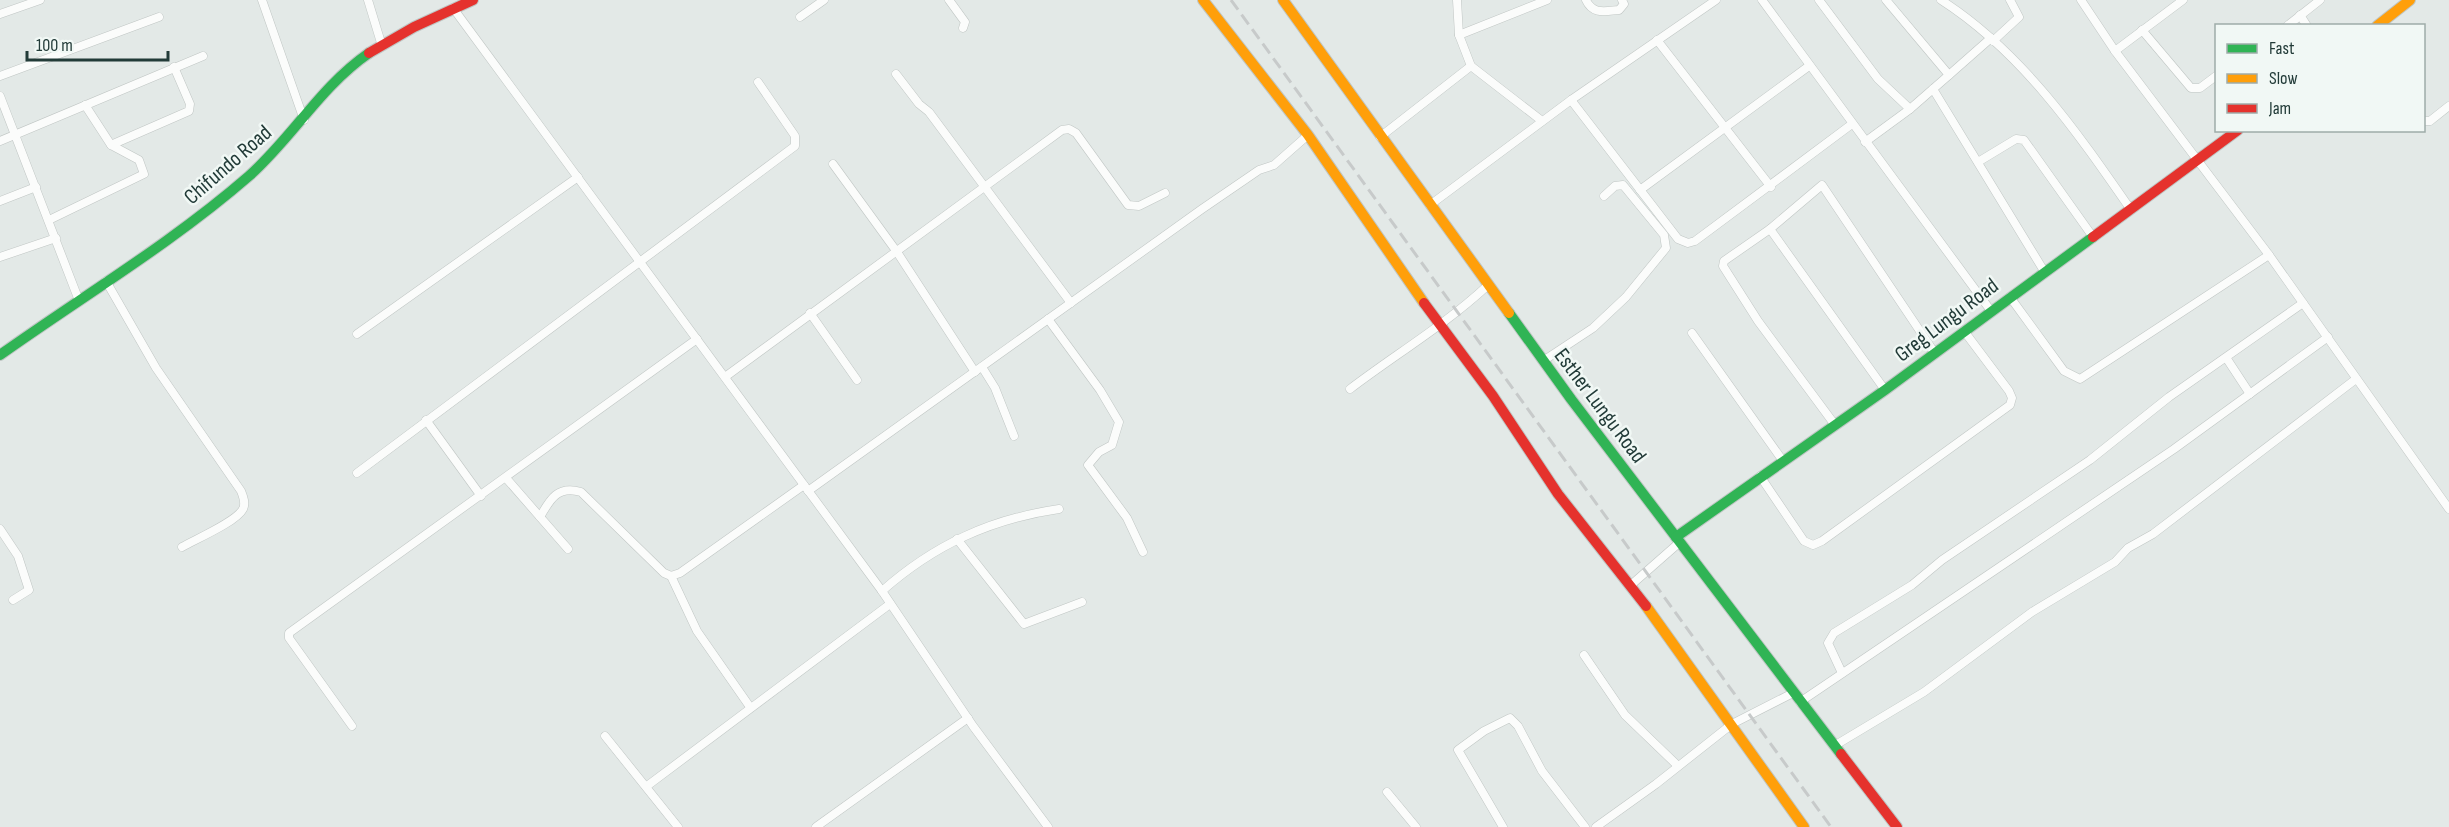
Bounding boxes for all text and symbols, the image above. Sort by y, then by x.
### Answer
scale bar [27,24,168,62]
legend [2215,24,2425,132]
text: 100 m [36,35,73,56]
text: Fast [2269,38,2295,59]
text: Slow [2269,68,2298,89]
text: Jam [2268,98,2291,119]
street label: Chifundo Road [179,120,277,211]
street label: Greg Lungu Road [1890,272,2004,368]
street label: Esther Lungu Road [1548,343,1652,469]

